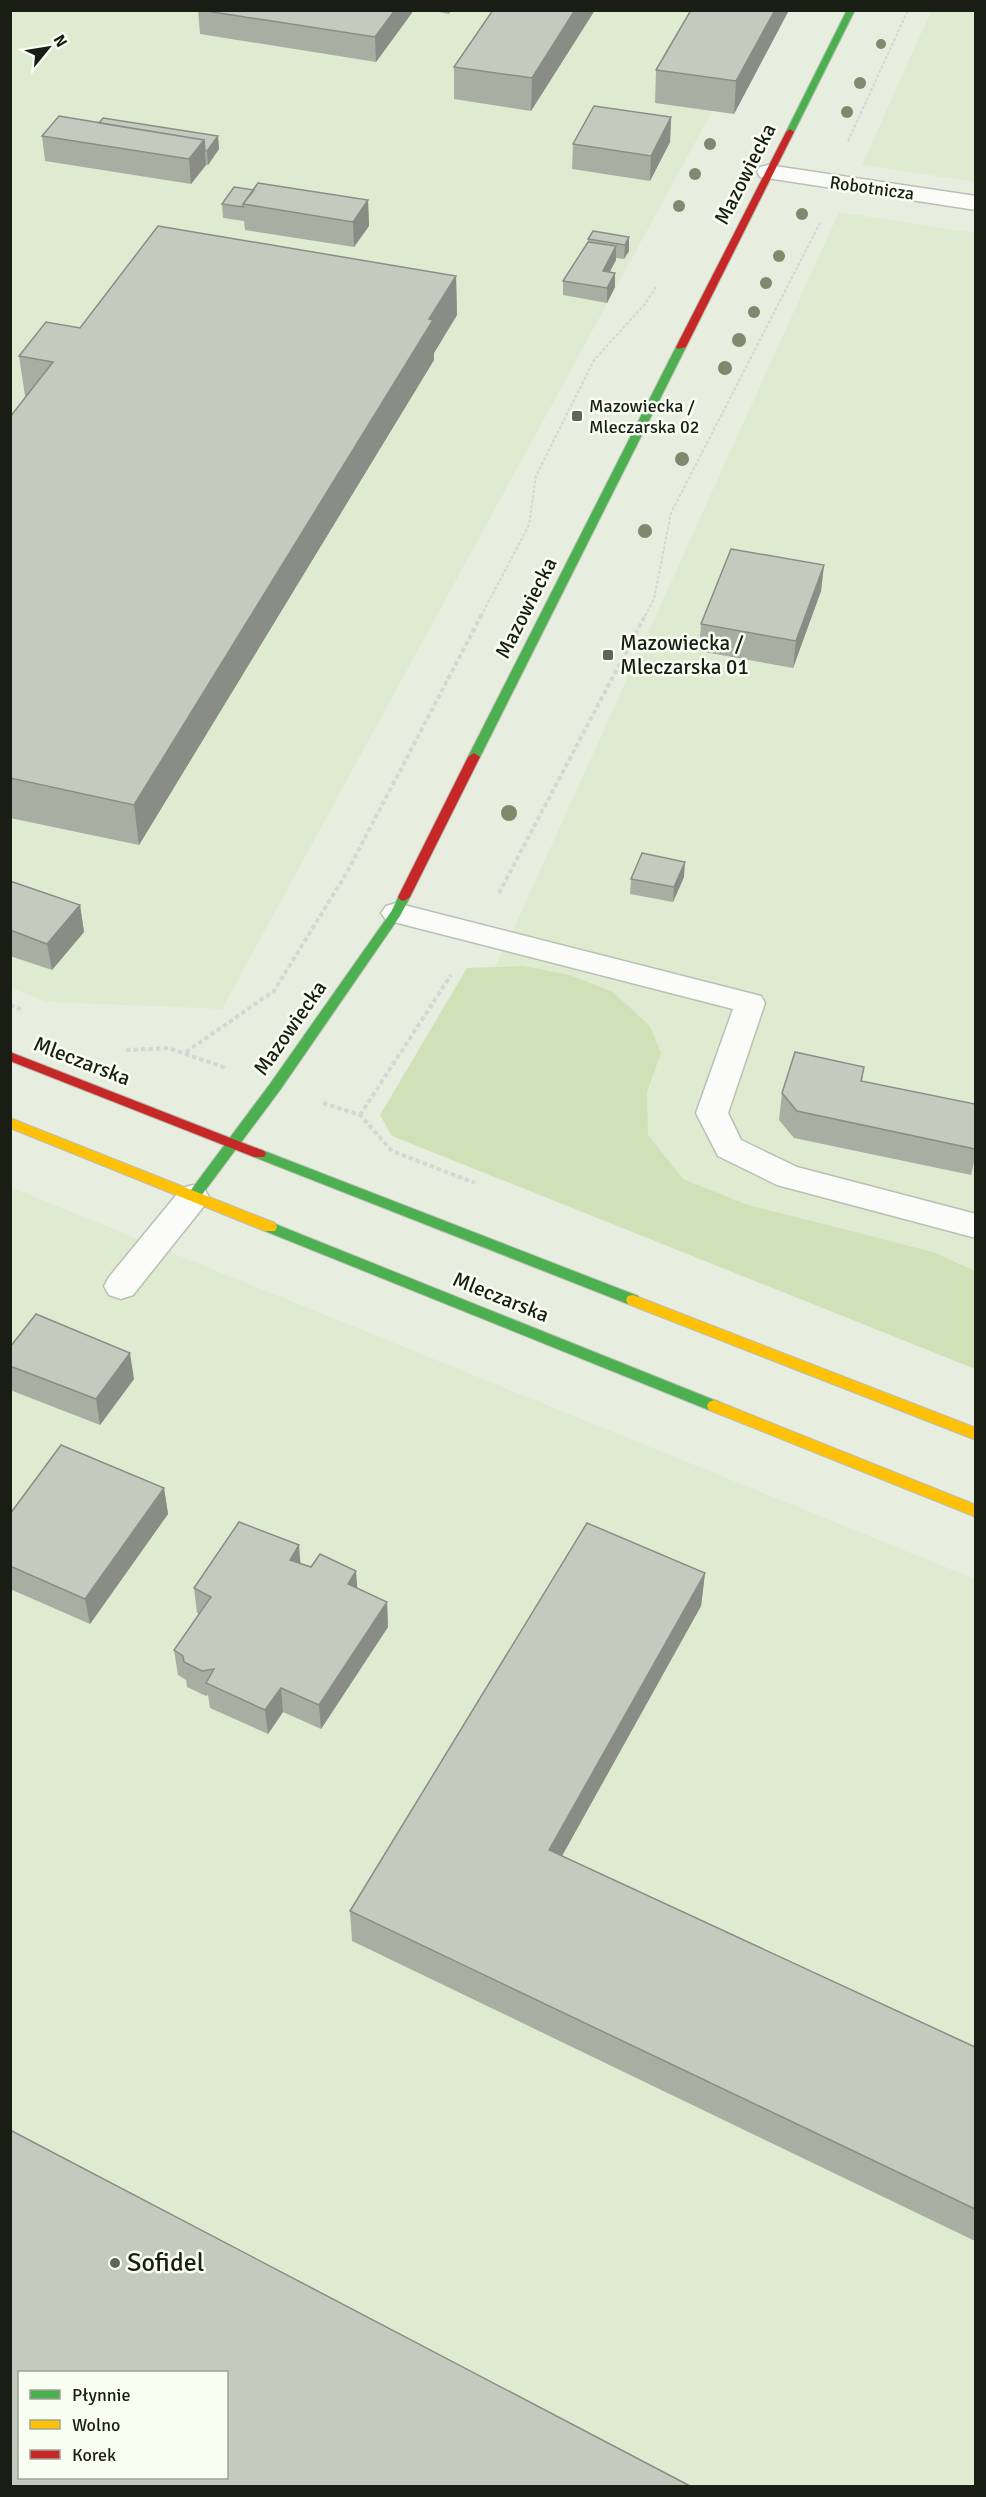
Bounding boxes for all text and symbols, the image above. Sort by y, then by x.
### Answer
north arrow [18,18,78,78]
text: N [49,31,72,51]
street label: Mazowiecka [708,119,782,229]
street label: Robotnicza [828,171,916,205]
place label: Mazowiecka / Mleczarska 02 [589,395,699,438]
marker: Mazowiecka / Mleczarska 02 [570,409,584,423]
street label: Mazowiecka [489,553,563,663]
place label: Mazowiecka / Mleczarska 01 [620,630,749,680]
marker: Mazowiecka / Mleczarska 01 [601,648,615,662]
street label: Mazowiecka [248,975,332,1081]
street label: Mleczarska [30,1031,134,1091]
street label: Mleczarska [449,1266,553,1328]
place label: Sofidel [127,2247,204,2279]
marker: Sofidel [108,2256,122,2270]
legend [18,2371,228,2479]
text: Płynnie [72,2384,130,2406]
text: Wolno [72,2414,120,2436]
text: Korek [72,2444,116,2466]

